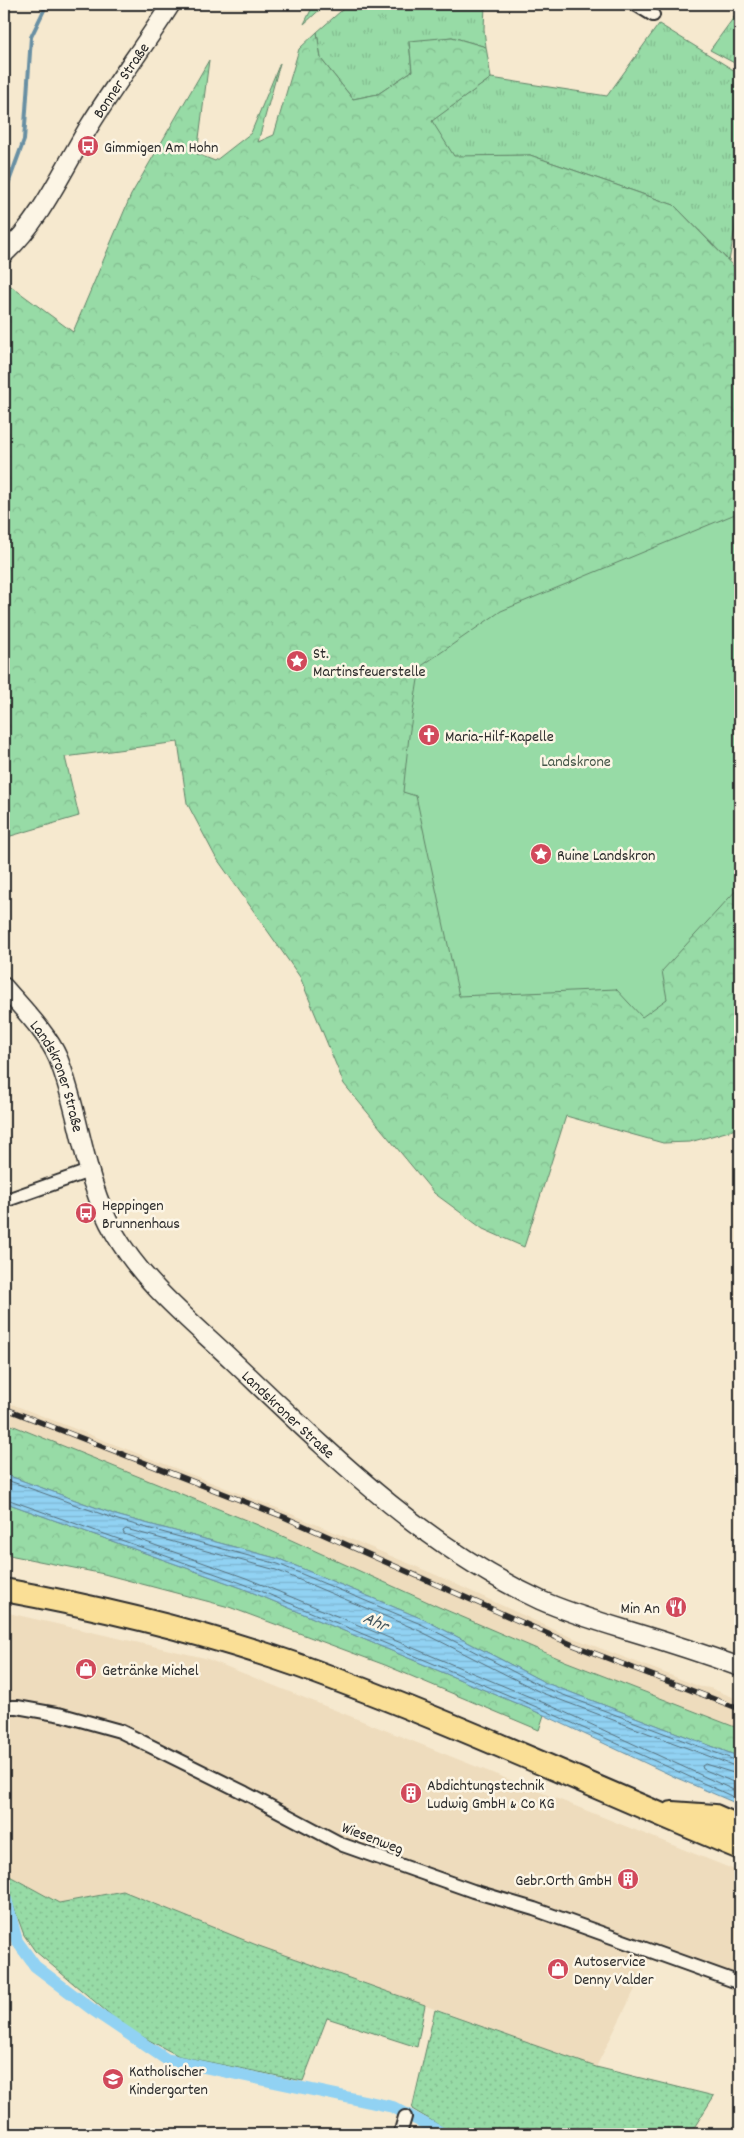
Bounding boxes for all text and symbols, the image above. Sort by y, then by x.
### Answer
street label: Bonner Straße [88,39,156,123]
bus stop icon: Gimmigen Am Hohn [76,134,100,158]
place label: Gimmigen Am Hohn [104,137,218,160]
place label: St. Martinsfeuerstelle [313,643,426,684]
place icon: St. Martinsfeuerstelle [285,649,309,673]
church icon: Maria-Hilf-Kapelle [417,723,441,747]
place label: Maria-Hilf-Kapelle [445,726,554,749]
park label: Landskrone [541,751,611,774]
place icon: Ruine Landskron [529,842,553,866]
place label: Ruine Landskron [557,845,655,868]
street label: Landskroner Straße [23,1016,88,1135]
place label: Heppingen Brunnenhaus [102,1195,180,1236]
bus stop icon: Heppingen Brunnenhaus [74,1201,98,1225]
street label: Landskroner Straße [235,1366,339,1465]
restaurant icon: Min An [664,1595,688,1619]
place label: Min An [621,1598,660,1621]
water label: Ahr [358,1607,394,1641]
shop icon: Getränke Michel [74,1657,98,1681]
place label: Getränke Michel [102,1660,199,1683]
place label: Abdichtungstechnik Ludwig GmbH & Co KG [427,1775,555,1816]
building icon: Abdichtungstechnik Ludwig GmbH & Co KG [399,1781,423,1805]
street label: Wiesenweg [338,1817,406,1862]
building icon: Gebr.Orth GmbH [616,1867,640,1891]
place label: Gebr.Orth GmbH [515,1870,612,1893]
place label: Autoservice Denny Valder [574,1951,654,1992]
shop icon: Autoservice Denny Valder [546,1957,570,1981]
place label: Katholischer Kindergarten [129,2061,208,2102]
school or university icon: Katholischer Kindergarten [101,2067,125,2091]

